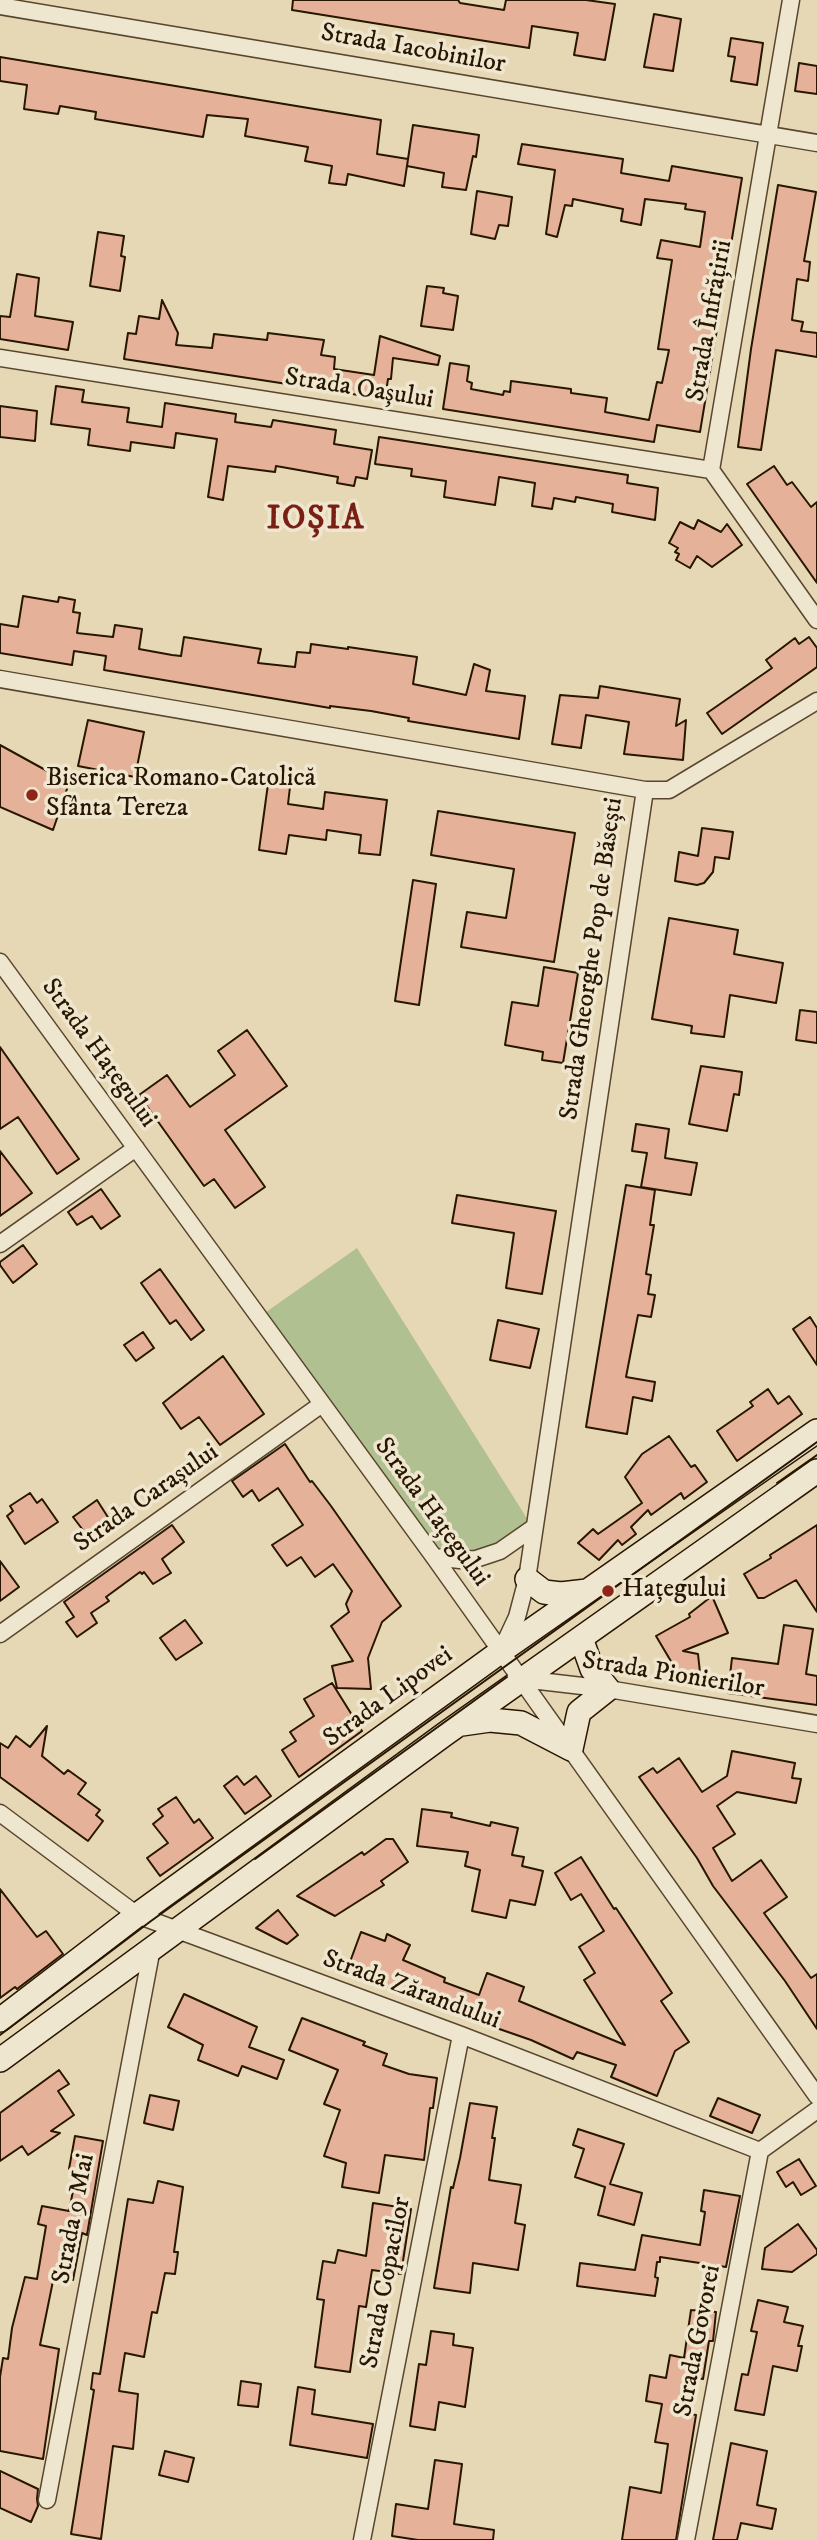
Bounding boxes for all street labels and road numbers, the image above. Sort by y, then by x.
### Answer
street label: Strada Iacobinilor [318,18,508,82]
street label: Strada Înfrățirii [681,238,741,404]
street label: Strada Oașului [283,363,435,417]
street label: Strada Gheorghe Pop de Băsești [555,796,631,1122]
street label: Strada Hațegului [34,973,162,1135]
street label: Strada Hațegului [367,1432,495,1594]
street label: Strada Carașului [69,1438,225,1560]
street label: Strada Lipovei [318,1641,460,1755]
street label: Strada Pionierilor [580,1646,766,1706]
street label: Strada Zărandului [318,1944,504,2038]
street label: Strada 9 Mai [47,2151,103,2287]
street label: Strada Copacilor [355,2195,419,2371]
street label: Strada Govorei [669,2262,729,2420]

